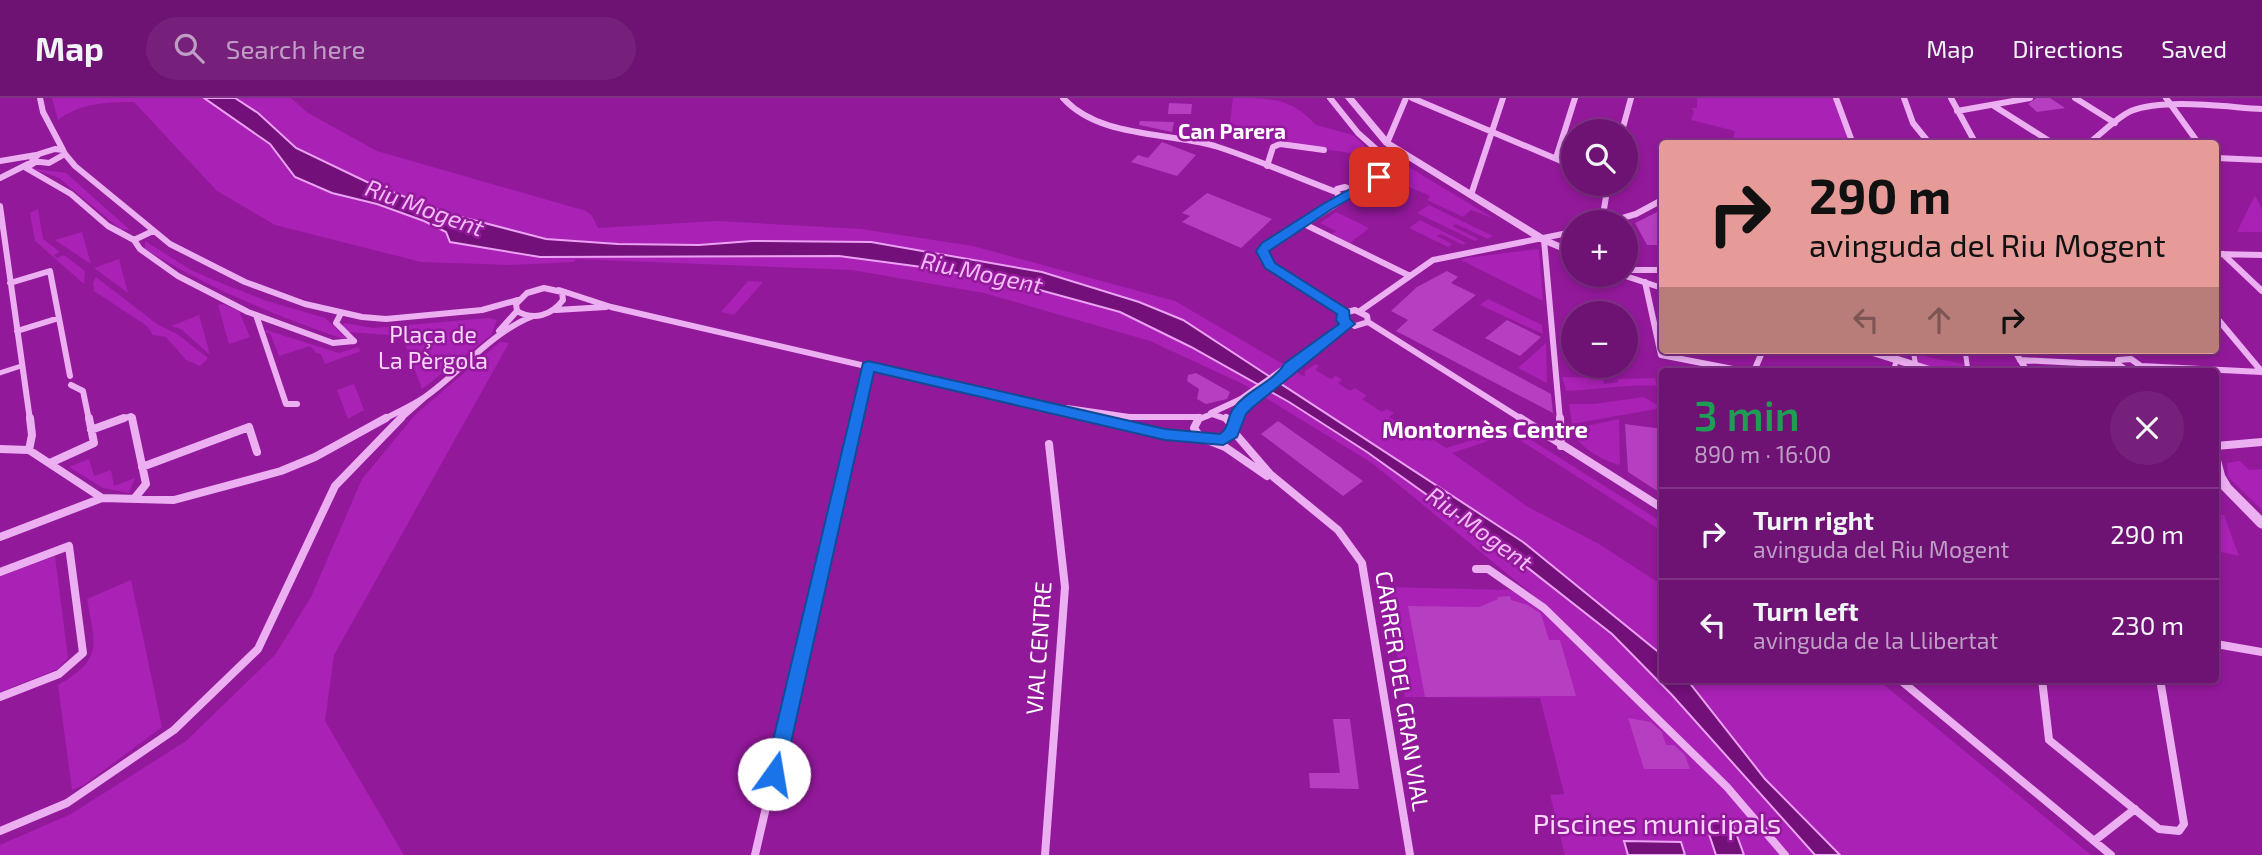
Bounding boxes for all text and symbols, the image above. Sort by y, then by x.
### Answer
search box [146,17,636,80]
text: Map [35,28,104,68]
icon: search [170,29,208,67]
text: Search here [226,33,365,64]
text: Map [1926,34,1974,63]
text: Directions [2012,34,2123,63]
text: Saved [2161,34,2227,63]
district label: Can Parera [1178,118,1286,143]
map controls [1561,119,1638,378]
button: search [1561,119,1638,196]
pin [1349,147,1409,207]
icon: arrive [1360,158,1398,196]
text: 290 m [1809,165,1951,224]
icon: right [1694,168,1785,259]
water label: Riu Mogent [362,172,489,242]
button: + [1561,210,1638,287]
text: avinguda del Riu Mogent [1809,225,2166,263]
water label: Riu Mogent [918,245,1047,299]
button: − [1561,301,1638,378]
icon: left [1847,301,1885,339]
icon: ahead [1920,301,1958,339]
icon: right [1993,301,2031,339]
park label: Plaça de La Pèrgola [378,320,488,374]
text: 3 min [1694,389,1800,439]
button: close [2110,391,2184,465]
district label: Montornès Centre [1382,414,1588,443]
text: 890 m · 16:00 [1694,440,1831,468]
water label: Riu Mogent [1421,480,1539,577]
text: Turn right [1753,504,1874,535]
icon: right [1694,515,1732,553]
text: 290 m [2110,518,2184,549]
text: avinguda del Riu Mogent [1753,535,2009,563]
street label: CARRER DEL GRAN VIAL [1370,569,1436,813]
street label: VIAL CENTRE [1019,580,1057,716]
text: Turn left [1753,595,1859,626]
icon: left [1694,606,1732,644]
text: 230 m [2111,609,2184,640]
text: avinguda de la Llibertat [1753,626,1998,654]
position arrow [737,737,811,811]
park label: Piscines municipals [1533,806,1781,840]

